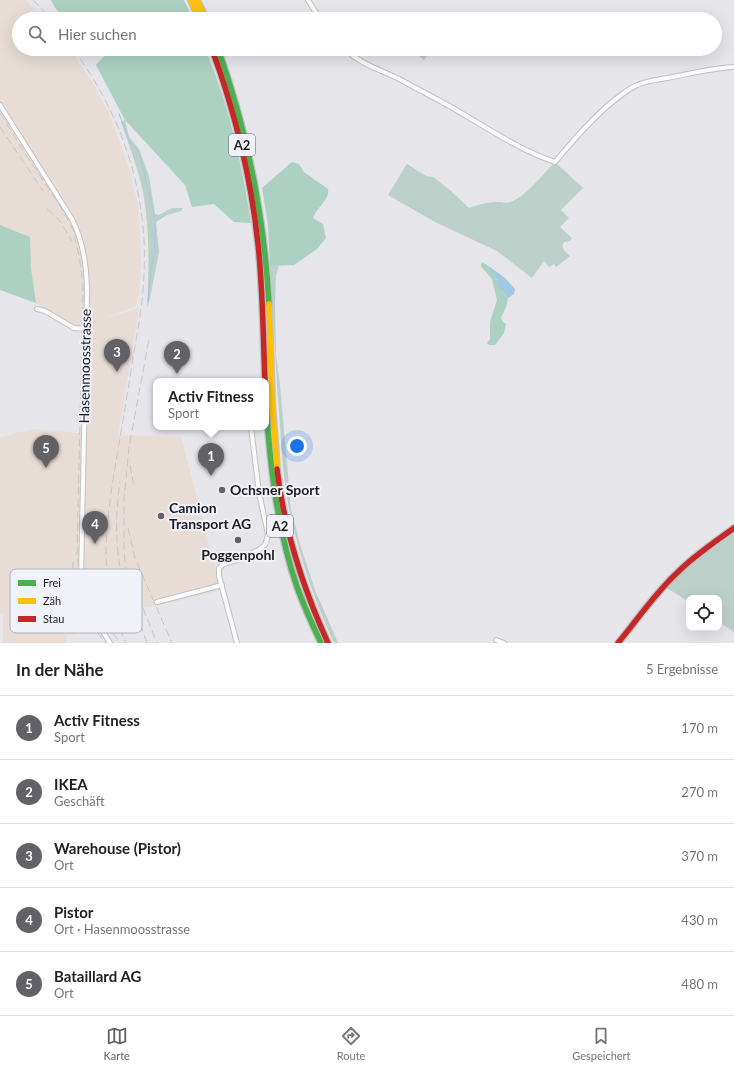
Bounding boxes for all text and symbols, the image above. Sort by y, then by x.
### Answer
search box [12,12,722,56]
icon: search [26,23,48,45]
text: Hier suchen [58,25,137,43]
road number: A2 [229,134,255,156]
street label: Hasenmoosstrasse [75,309,94,423]
pin: 3 [104,339,130,372]
pin: 2 [164,341,190,374]
popup [153,378,269,430]
text: Activ Fitness [168,387,254,405]
text: Sport [168,405,199,421]
pin: 5 [33,435,59,468]
your location [287,436,307,456]
pin: 1 [198,443,224,476]
place label: Ochsner Sport [230,481,320,498]
marker: Ochsner Sport [217,485,227,495]
place label: Camion Transport AG [169,499,251,532]
pin: 4 [82,511,108,544]
marker: Camion Transport AG [156,511,166,521]
road number: A2 [267,515,293,537]
marker: Poggenpohl [233,535,243,545]
place label: Poggenpohl [201,546,275,563]
legend [10,569,142,633]
text: Frei [43,576,61,589]
text: Zäh [43,594,61,607]
map controls [686,595,722,631]
button: locate [686,595,722,631]
text: Stau [43,612,64,625]
text: In der Nähe [16,659,104,680]
text: 5 Ergebnisse [646,661,718,677]
text: Activ Fitness [54,711,140,729]
text: 1 [25,720,33,736]
text: 170 m [681,720,718,736]
text: Sport [54,729,85,745]
text: IKEA [54,775,88,793]
text: 2 [25,784,33,800]
text: 270 m [681,784,718,800]
text: Geschäft [54,793,105,809]
text: Warehouse (Pistor) [54,839,181,857]
text: 3 [25,848,33,864]
text: 370 m [681,848,718,864]
text: Ort [54,857,74,873]
text: Pistor [54,903,93,921]
text: 4 [25,912,33,928]
text: 430 m [681,912,718,928]
text: Ort · Hasenmoosstrasse [54,921,190,937]
text: Bataillard AG [54,967,141,985]
text: 5 [25,976,33,992]
text: 480 m [681,976,718,992]
text: Ort [54,985,74,1001]
tab: Karte [103,1025,130,1062]
tab: Route [337,1025,365,1062]
tab: Gespeichert [572,1025,631,1062]

